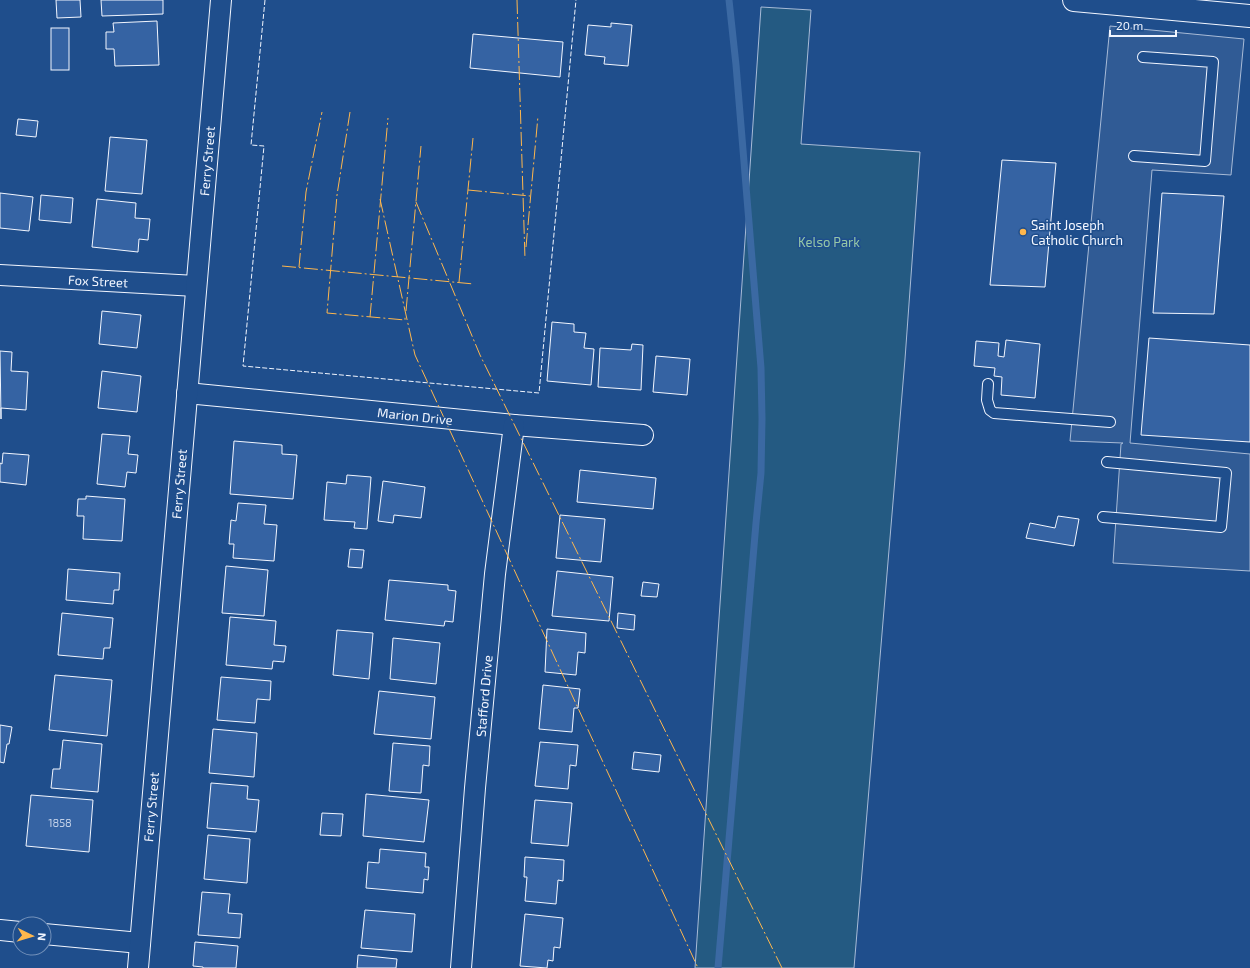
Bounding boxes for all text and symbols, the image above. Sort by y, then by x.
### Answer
scale bar [1110,12,1176,38]
text: 20 m [1116,18,1143,32]
street label: Ferry Street [196,125,218,196]
place label: Saint Joseph Catholic Church [1031,217,1123,248]
marker: Saint Joseph Catholic Church [1018,227,1028,237]
park label: Kelso Park [798,234,860,250]
street label: Fox Street [68,271,128,291]
street label: Marion Drive [377,404,453,428]
street label: Ferry Street [168,448,190,519]
street label: Stafford Drive [472,654,496,738]
street label: Ferry Street [140,771,162,842]
house number: 1858 [48,816,72,829]
north arrow [12,916,52,956]
text: N [36,932,49,941]

